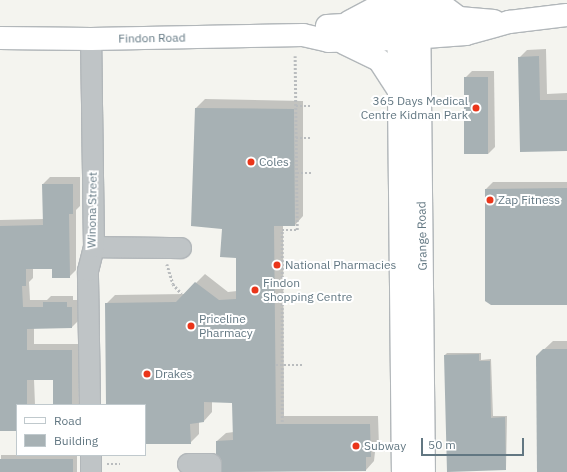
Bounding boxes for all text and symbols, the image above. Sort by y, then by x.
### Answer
street label: Findon Road [118,30,186,46]
place label: 365 Days Medical Centre Kidman Park [361,94,468,122]
marker: 365 Days Medical Centre Kidman Park [471,103,481,113]
place label: Coles [259,155,289,169]
marker: Coles [246,157,256,167]
street label: Winona Street [84,172,100,248]
place label: Zap Fitness [498,193,560,207]
marker: Zap Fitness [485,195,495,205]
street label: Grange Road [414,201,430,271]
place label: National Pharmacies [285,258,396,272]
marker: National Pharmacies [272,260,282,270]
place label: Findon Shopping Centre [263,276,352,304]
marker: Findon Shopping Centre [250,285,260,295]
place label: Priceline Pharmacy [199,312,253,340]
marker: Priceline Pharmacy [186,321,196,331]
place label: Drakes [155,367,192,381]
marker: Drakes [142,369,152,379]
legend [16,404,146,456]
text: Road [54,413,82,428]
scale bar [423,430,526,456]
text: Building [54,433,98,448]
text: 50 m [428,437,456,452]
place label: Subway [364,439,406,453]
marker: Subway [351,441,361,451]

